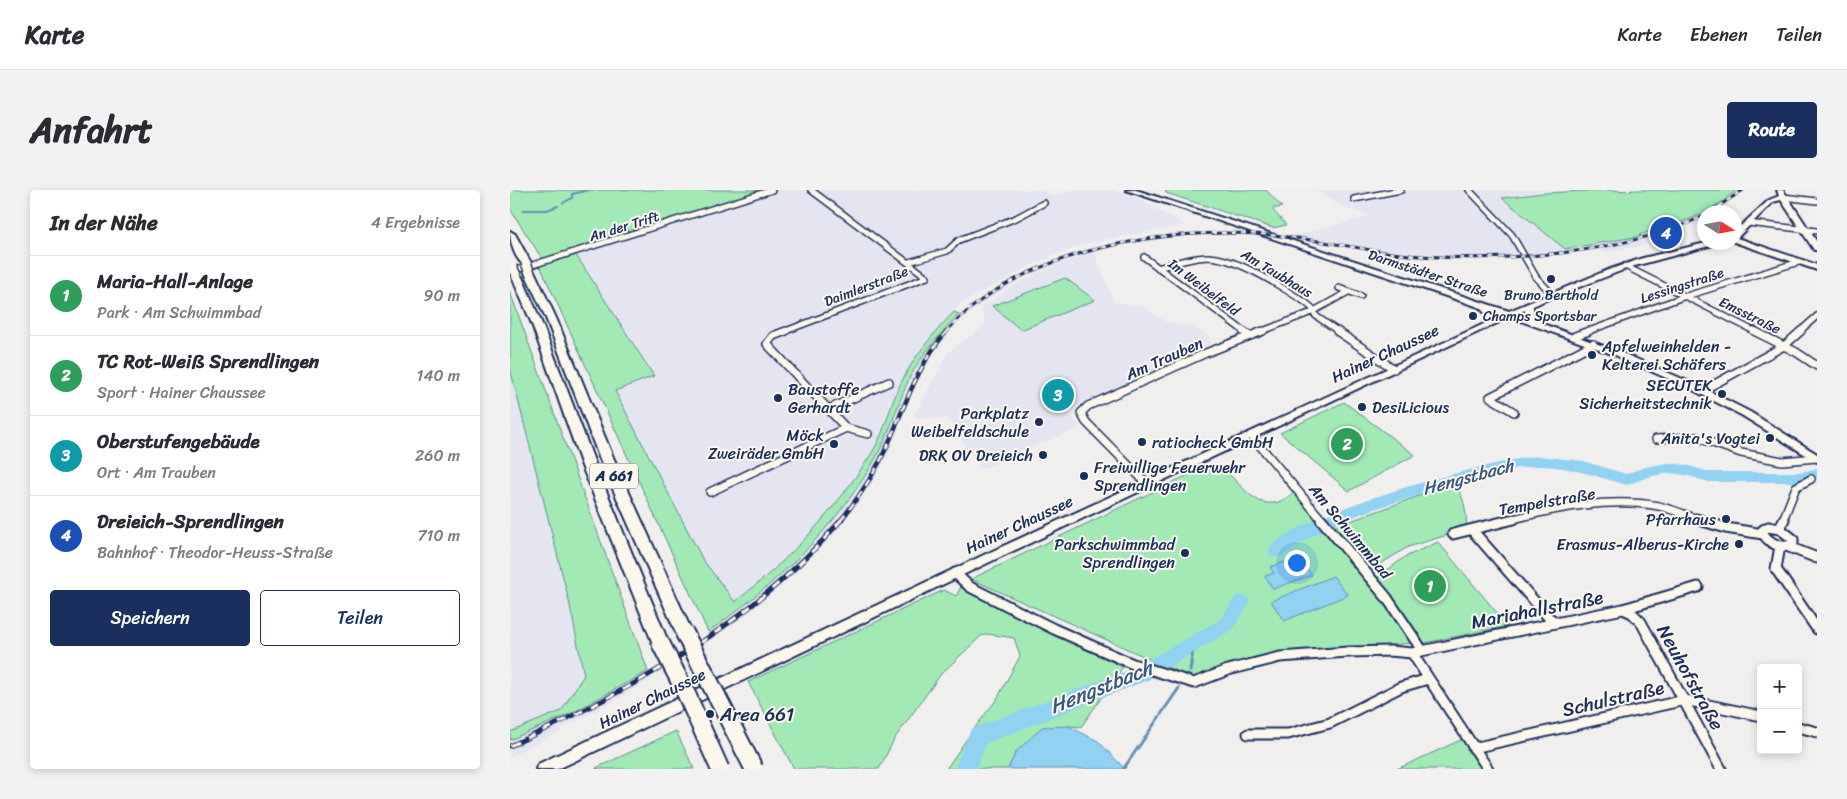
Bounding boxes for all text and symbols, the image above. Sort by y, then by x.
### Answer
text: Karte [25,14,84,56]
text: Karte [1618,19,1662,51]
text: Ebenen [1690,19,1748,51]
text: Teilen [1776,19,1822,51]
text: Anfahrt [30,99,153,161]
button: Route [1727,102,1817,158]
text: In der Nähe [50,204,158,242]
street label: An der Trift [585,204,663,249]
north arrow [1697,205,1742,250]
text: 4 Ergebnisse [371,208,460,237]
pin: 4 [1650,214,1682,252]
street label: Am Taubhaus [1235,241,1318,305]
street label: Darmstädter Straße [1365,242,1491,305]
street label: Im Weibelfeld [1162,251,1246,324]
street label: Daimlerstraße [820,259,912,314]
street label: Lessingstraße [1637,260,1727,311]
text: Maria-Hall-Anlage [97,265,253,298]
marker: Bruno Berthold [1545,273,1557,285]
text: 1 [63,281,69,310]
text: 90 m [424,281,460,310]
place label: Bruno Berthold [1504,283,1600,308]
street label: Emsstraße [1714,290,1785,341]
text: Park · Am Schwimmbad [97,298,261,327]
place label: Champs Sportsbar [1483,304,1597,329]
marker: Champs Sportsbar [1467,310,1479,322]
street label: Hainer Chaussee [1326,316,1444,391]
street label: Am Trauben [1120,328,1208,389]
place label: Apfelweinhelden - Kelterei Schäfers [1601,332,1731,379]
text: TC Rot-Weiß Sprendlingen [97,345,319,378]
marker: Apfelweinhelden - Kelterei Schäfers [1586,349,1598,361]
text: 2 [61,361,71,390]
text: 140 m [417,361,460,390]
place label: SECUTEK Sicherheitstechnik [1579,371,1713,418]
place label: Baustoffe Gerhardt [788,375,859,422]
pin: 3 [1042,376,1074,414]
text: Sport · Hainer Chaussee [97,378,266,407]
marker: SECUTEK Sicherheitstechnik [1716,388,1728,400]
marker: Baustoffe Gerhardt [772,392,784,404]
place label: DesiLicious [1372,393,1449,422]
place label: Parkplatz Weibelfeldschule [911,399,1029,446]
marker: DesiLicious [1356,401,1368,413]
marker: Parkplatz Weibelfeldschule [1033,416,1045,428]
place label: Möck Zweiräder GmbH [708,421,825,468]
place label: Anita's Vogtei [1660,424,1761,453]
text: Oberstufengebäude [97,425,260,458]
pin: 2 [1331,425,1363,463]
place label: ratiocheck GmbH [1152,428,1274,457]
marker: Anita's Vogtei [1764,432,1776,444]
marker: ratiocheck GmbH [1136,436,1148,448]
marker: Möck Zweiräder GmbH [828,438,840,450]
text: 3 [62,441,70,470]
text: 260 m [415,441,460,470]
place label: DRK OV Dreieich [919,441,1033,470]
marker: DRK OV Dreieich [1037,449,1049,461]
water label: Hengstbach [1419,449,1519,505]
place label: Freiwillige Feuerwehr Sprendlingen [1094,453,1246,500]
text: Ort · Am Trauben [97,458,216,487]
road number: A 661 [590,464,638,488]
marker: Freiwillige Feuerwehr Sprendlingen [1078,470,1090,482]
street label: Am Schwimmbad [1301,476,1401,587]
street label: Tempelstraße [1497,479,1598,524]
street label: Hainer Chaussee [960,487,1078,562]
text: Dreieich-Sprendlingen [97,505,284,538]
place label: Pfarrhaus [1646,505,1717,534]
marker: Pfarrhaus [1720,513,1732,525]
text: 4 [61,521,71,550]
text: 710 m [417,521,460,550]
place label: Parkschwimmbad Sprendlingen [1054,530,1177,577]
place label: Erasmus-Alberus-Kirche [1557,530,1729,559]
text: Bahnhof · Theodor-Heuss-Straße [97,538,333,567]
marker: Erasmus-Alberus-Kirche [1733,538,1745,550]
marker: Parkschwimmbad Sprendlingen [1179,547,1191,559]
your location [1284,550,1310,576]
pin: 1 [1414,567,1446,605]
street label: Mariahallstraße [1468,581,1606,638]
button: Speichern [50,590,250,646]
button: Teilen [260,590,460,646]
street label: Neuhofstraße [1648,618,1733,737]
water label: Hengstbach [1044,648,1160,725]
street label: Hainer Chaussee [594,660,711,737]
map controls [1757,664,1802,754]
button: + [1757,664,1802,709]
street label: Schulstraße [1559,671,1667,726]
place label: Area 661 [719,698,794,731]
marker: Area 661 [704,708,716,720]
button: − [1757,709,1802,754]

